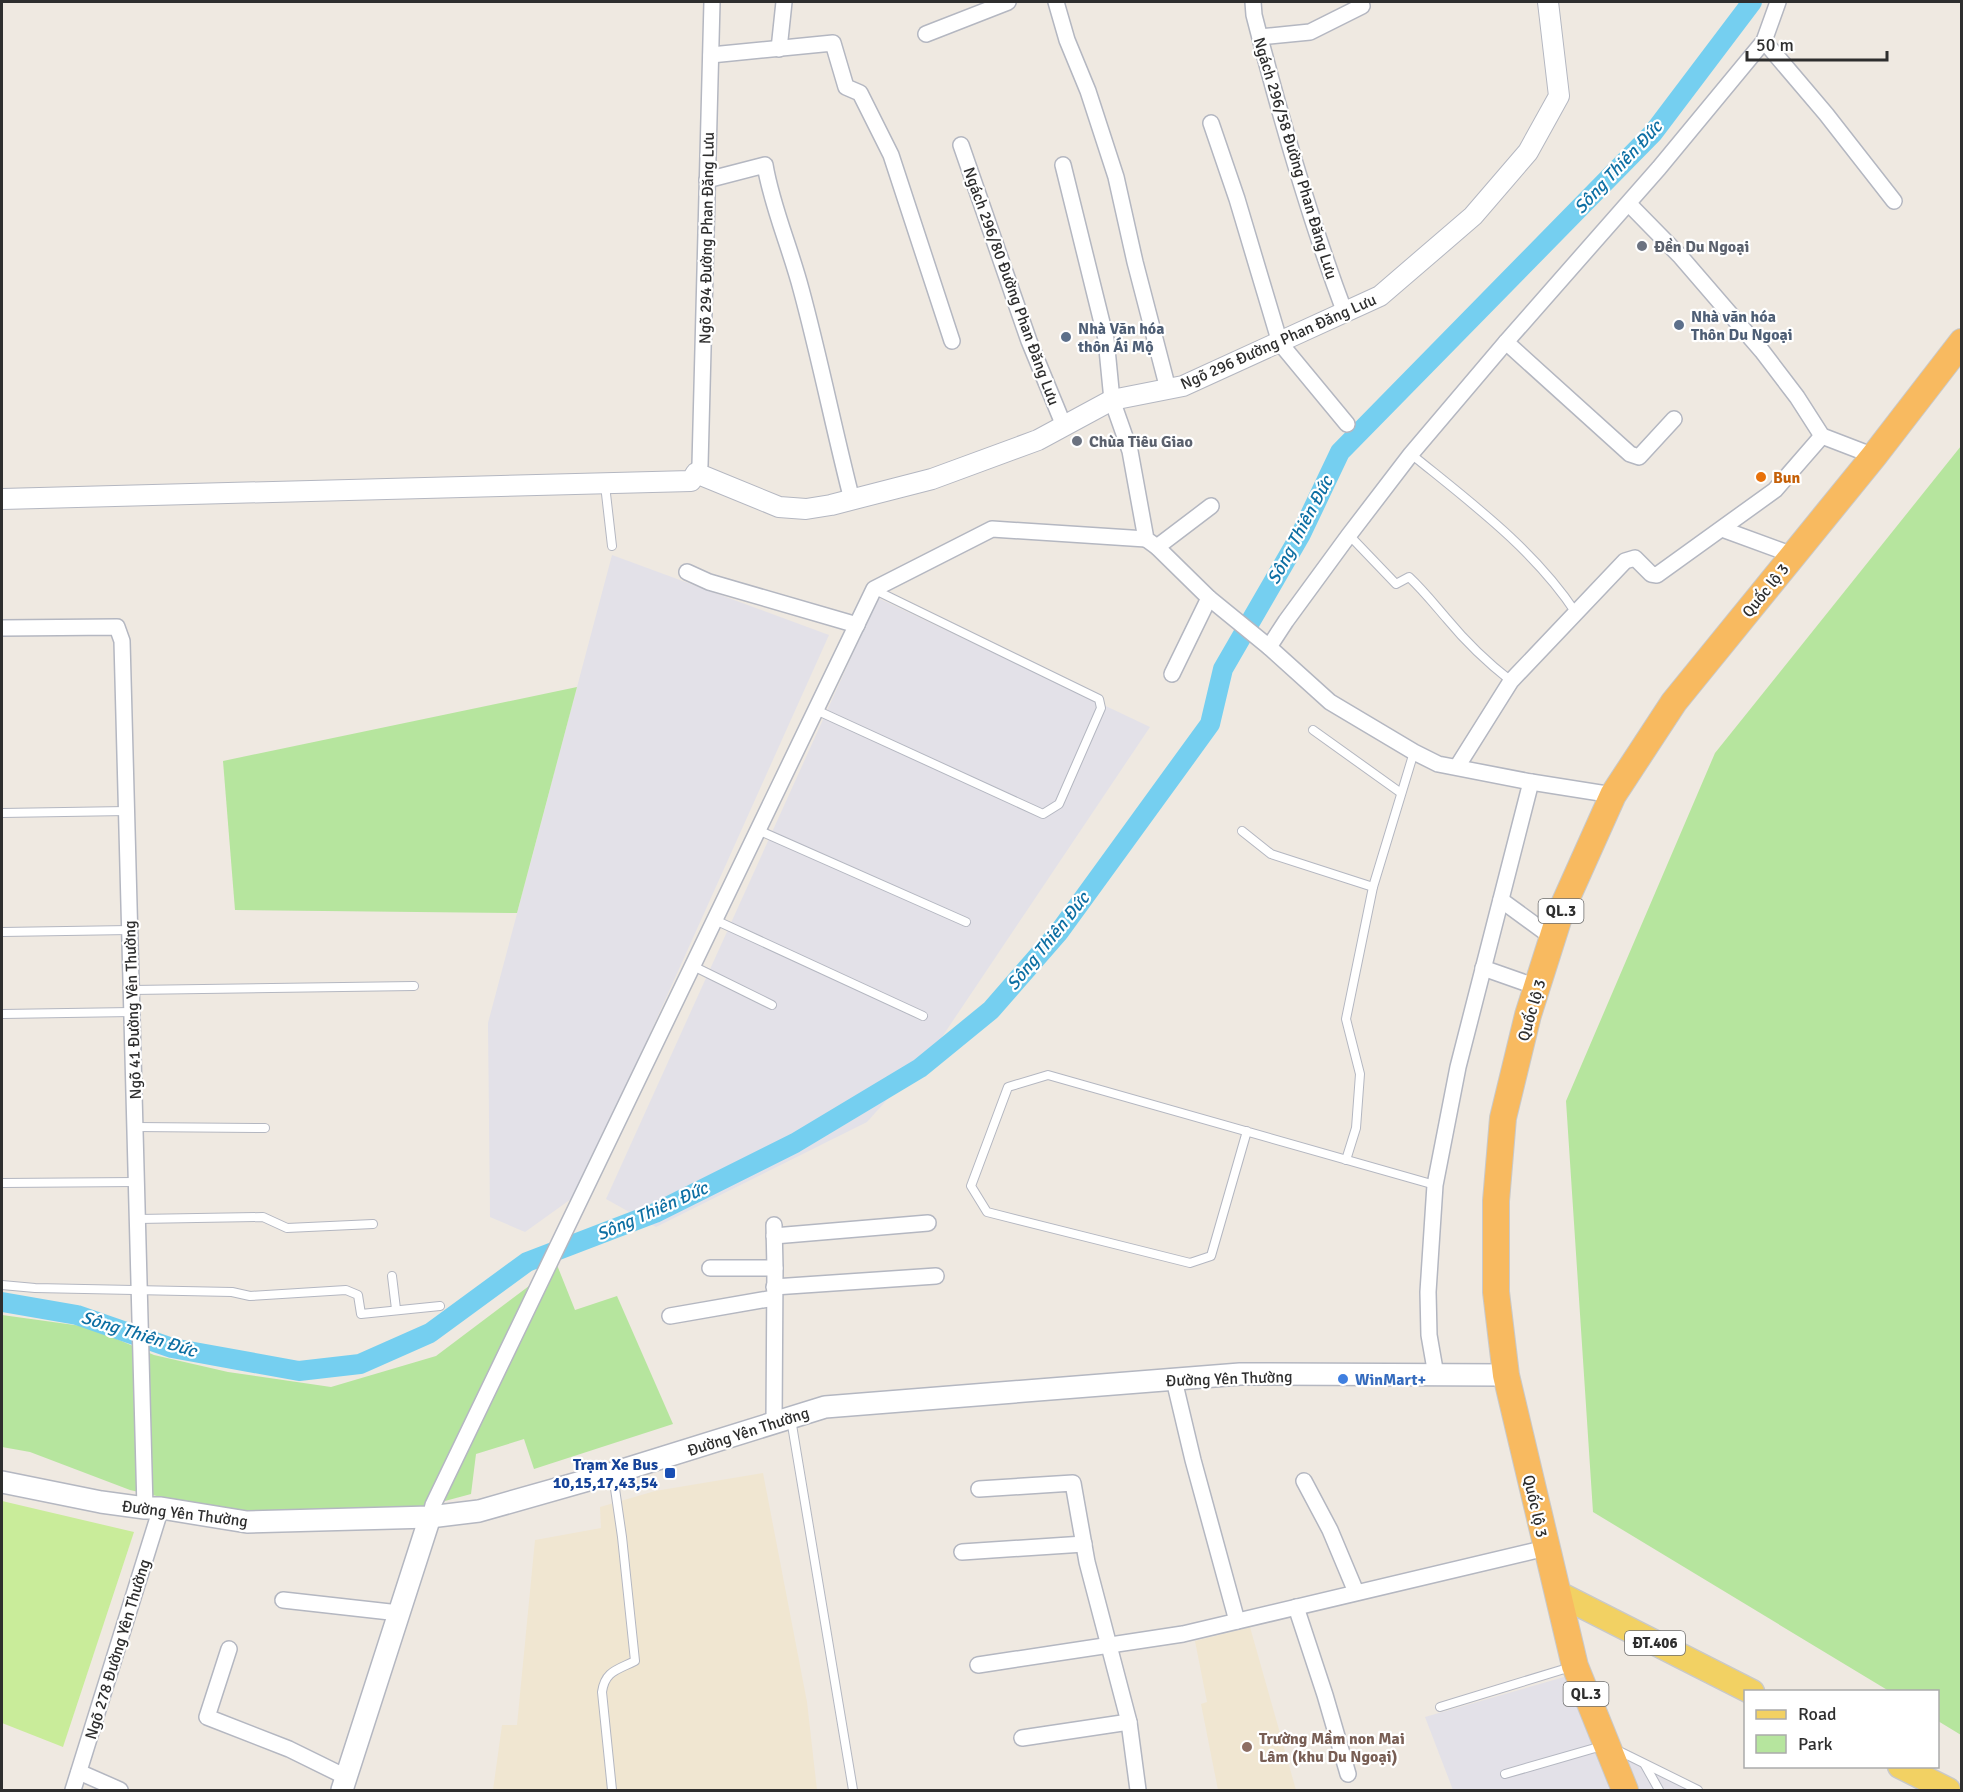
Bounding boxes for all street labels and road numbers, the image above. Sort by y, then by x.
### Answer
street label: Ngách 296/58 Đường Phan Đăng Lưu [1249,35,1341,282]
street label: Ngõ 294 Đường Phan Đăng Lưu [695,132,719,344]
street label: Ngách 296/80 Đường Phan Đăng Lưu [959,164,1064,408]
street label: Ngõ 296 Đường Phan Đăng Lưu [1177,290,1379,394]
street label: Quốc lộ 3 [1738,560,1794,622]
road number: QL.3 [1538,899,1584,923]
street label: Ngõ 41 Đường Yên Thường [120,920,146,1100]
street label: Quốc lộ 3 [1514,977,1550,1044]
street label: Đường Yên Thường [1165,1367,1293,1391]
street label: Đường Yên Thường [685,1403,812,1461]
street label: Quốc lộ 3 [1518,1473,1552,1539]
street label: Đường Yên Thường [121,1496,249,1532]
street label: Ngõ 278 Đường Yên Thường [81,1557,155,1742]
road number: ĐT.406 [1625,1631,1685,1655]
road number: QL.3 [1564,1682,1608,1706]

